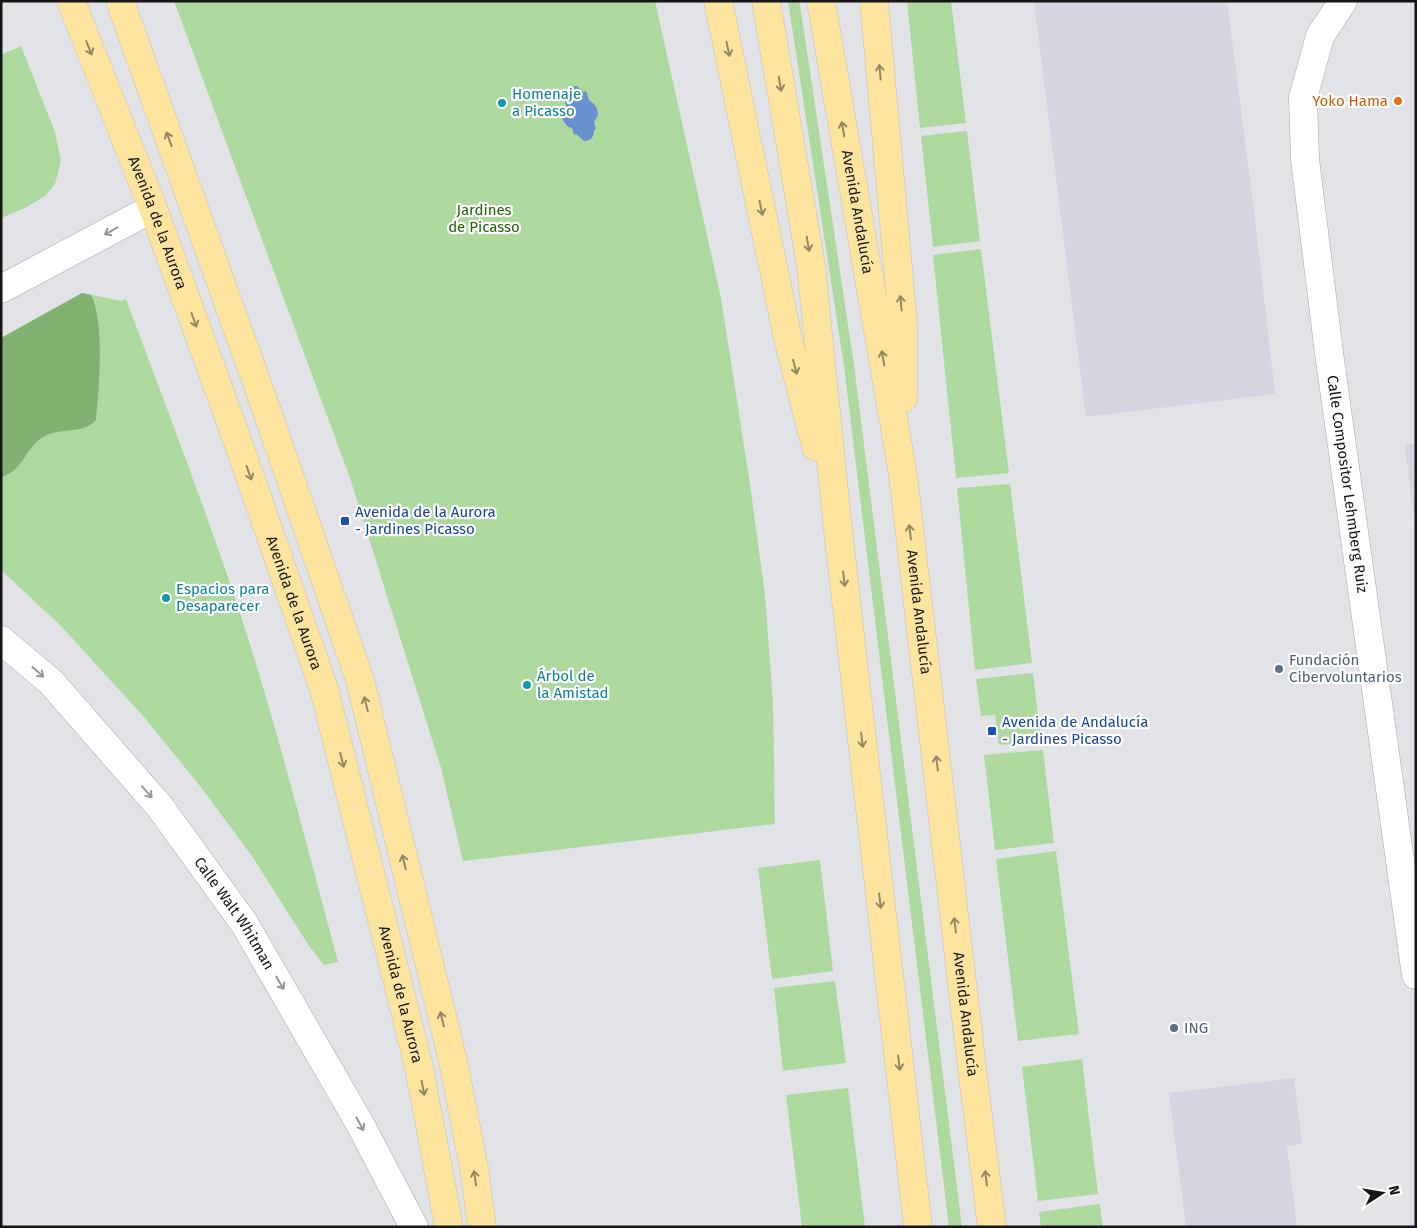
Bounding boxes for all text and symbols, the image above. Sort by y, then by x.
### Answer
one-way arrow [85,40,94,55]
one-way arrow [724,41,733,57]
one-way arrow [876,64,885,80]
one-way arrow [775,75,785,91]
place label: Homenaje a Picasso [512,85,581,120]
place label: Yoko Hama [1312,92,1388,110]
marker: Yoko Hama [1392,95,1404,107]
marker: Homenaje a Picasso [496,97,508,109]
one-way arrow [838,121,848,137]
one-way arrow [164,131,173,147]
street label: Avenida Andalucía [838,149,877,275]
street label: Avenida de la Aurora [124,153,191,292]
one-way arrow [757,200,766,216]
park label: Jardines de Picasso [448,201,520,236]
one-way arrow [103,226,118,236]
one-way arrow [803,236,813,252]
one-way arrow [896,296,906,312]
one-way arrow [190,311,199,327]
one-way arrow [878,350,888,366]
one-way arrow [791,359,800,375]
street label: Calle Compositor Lehmberg Ruiz [1323,374,1372,594]
one-way arrow [245,464,254,480]
place label: Avenida de la Aurora - Jardines Picasso [355,503,496,538]
marker: Avenida de la Aurora - Jardines Picasso [339,515,351,527]
one-way arrow [905,525,915,541]
street label: Avenida de la Aurora [262,533,326,672]
street label: Avenida Andalucía [903,549,935,675]
one-way arrow [839,570,849,586]
place label: Espacios para Desaparecer [176,580,269,615]
marker: Espacios para Desaparecer [160,592,172,604]
place label: Fundación Cibervoluntarios [1289,651,1402,686]
marker: Fundación Cibervoluntarios [1273,663,1285,675]
one-way arrow [32,666,45,677]
place label: Árbol de la Amistad [537,667,609,702]
marker: Árbol de la Amistad [521,679,533,691]
one-way arrow [360,696,370,712]
place label: Avenida de Andalucía - Jardines Picasso [1002,713,1148,748]
marker: Avenida de Andalucía - Jardines Picasso [986,725,998,737]
one-way arrow [857,732,867,748]
one-way arrow [338,752,347,768]
one-way arrow [932,756,942,772]
one-way arrow [141,785,152,798]
street label: Calle Walt Whitman [190,854,278,973]
one-way arrow [399,854,408,870]
one-way arrow [875,893,885,909]
one-way arrow [950,917,960,933]
street label: Avenida de la Aurora [375,924,427,1065]
street label: Avenida Andalucía [950,951,982,1078]
one-way arrow [275,975,285,989]
one-way arrow [437,1012,446,1028]
place label: ING [1184,1019,1208,1037]
marker: ING [1168,1022,1180,1034]
one-way arrow [894,1055,904,1071]
one-way arrow [419,1079,429,1095]
one-way arrow [356,1116,366,1130]
north arrow [1357,1168,1407,1218]
one-way arrow [470,1171,480,1187]
one-way arrow [981,1171,991,1187]
text: N [1385,1184,1404,1197]

